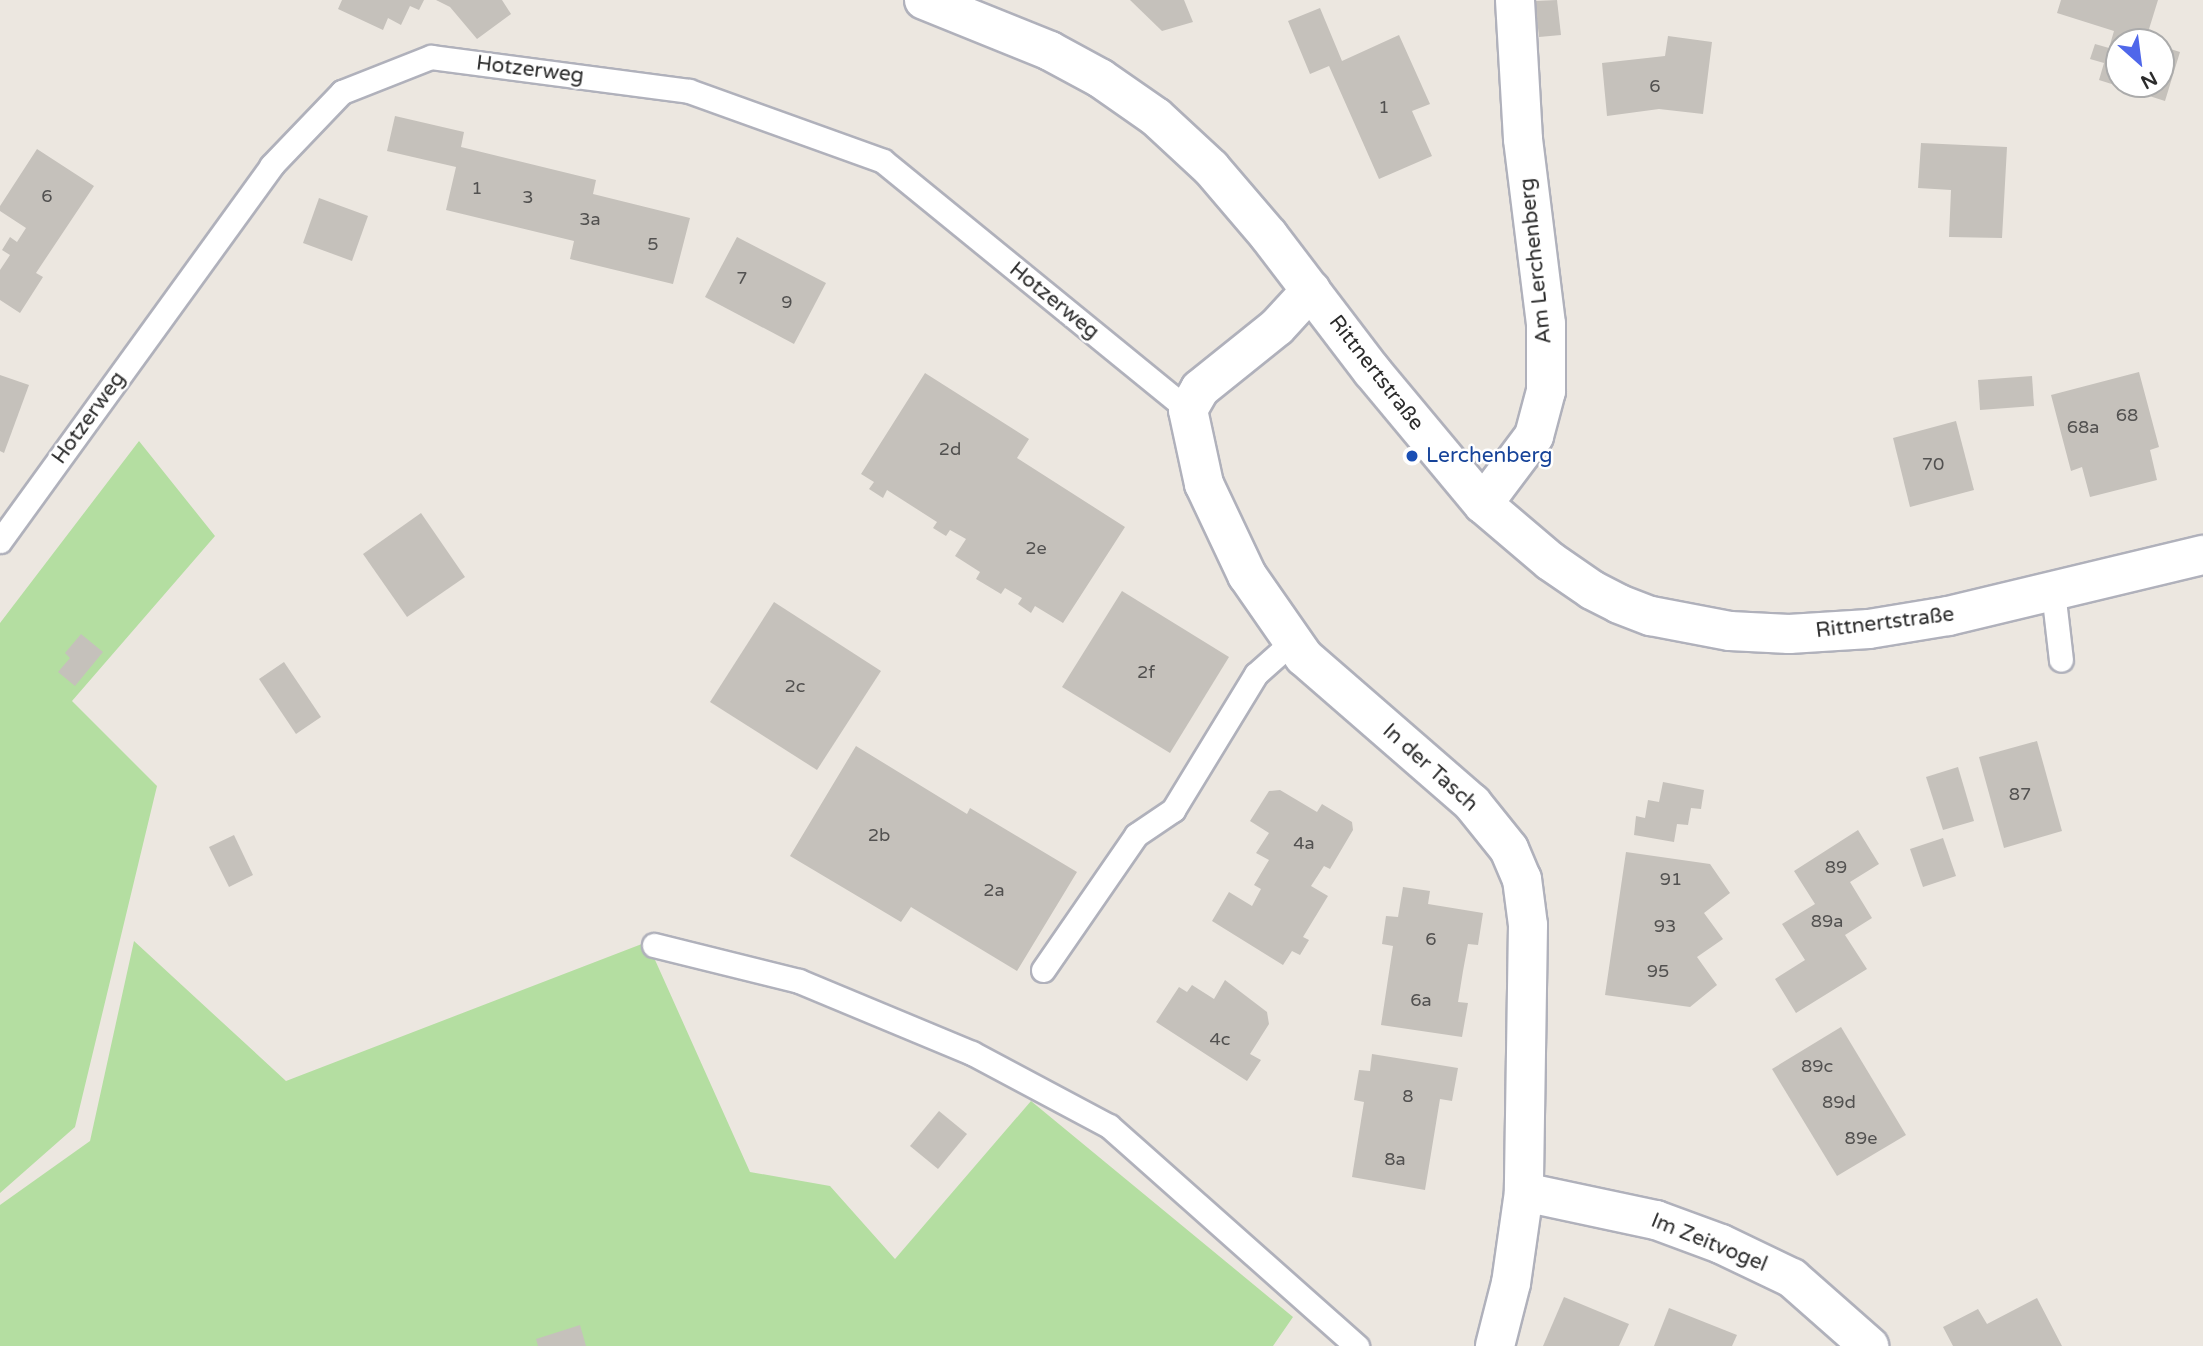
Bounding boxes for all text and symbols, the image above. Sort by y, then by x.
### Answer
north arrow [2105,28,2175,98]
street label: Hotzerweg [475,51,585,89]
text: N [2137,66,2161,93]
house number: 6 [1649,75,1661,97]
house number: 1 [1378,96,1390,118]
house number: 1 [471,177,483,199]
street label: Am Lerchenberg [1515,177,1557,345]
house number: 6 [41,185,53,207]
house number: 3 [522,186,534,208]
house number: 3a [579,208,601,230]
house number: 5 [647,233,659,255]
street label: Hotzerweg [1004,257,1104,345]
house number: 7 [736,267,748,289]
house number: 9 [781,291,793,313]
street label: Rittnertstraße [1323,310,1429,436]
street label: Hotzerweg [47,367,131,469]
house number: 68 [2116,404,2138,426]
house number: 68a [2067,416,2099,438]
house number: 2d [939,438,961,460]
place label: Lerchenberg [1426,443,1552,469]
marker: Lerchenberg [1404,448,1420,464]
house number: 70 [1922,453,1944,475]
house number: 2e [1025,537,1047,559]
street label: Rittnertstraße [1814,602,1956,644]
house number: 2f [1137,661,1155,683]
house number: 2c [785,675,805,697]
street label: In der Tasch [1377,719,1483,817]
house number: 87 [2009,783,2031,805]
house number: 2b [868,824,890,846]
house number: 4a [1293,832,1315,854]
house number: 89 [1825,856,1847,878]
house number: 91 [1660,868,1682,890]
house number: 2a [983,879,1005,901]
house number: 89a [1811,910,1843,932]
house number: 93 [1654,915,1676,937]
house number: 6 [1425,928,1437,950]
house number: 95 [1647,960,1669,982]
house number: 6a [1410,989,1432,1011]
house number: 4c [1210,1028,1230,1050]
house number: 89c [1801,1055,1833,1077]
house number: 8 [1402,1085,1414,1107]
house number: 89d [1822,1091,1856,1113]
house number: 89e [1845,1127,1877,1149]
house number: 8a [1384,1148,1406,1170]
street label: Im Zeitvogel [1647,1208,1771,1278]

